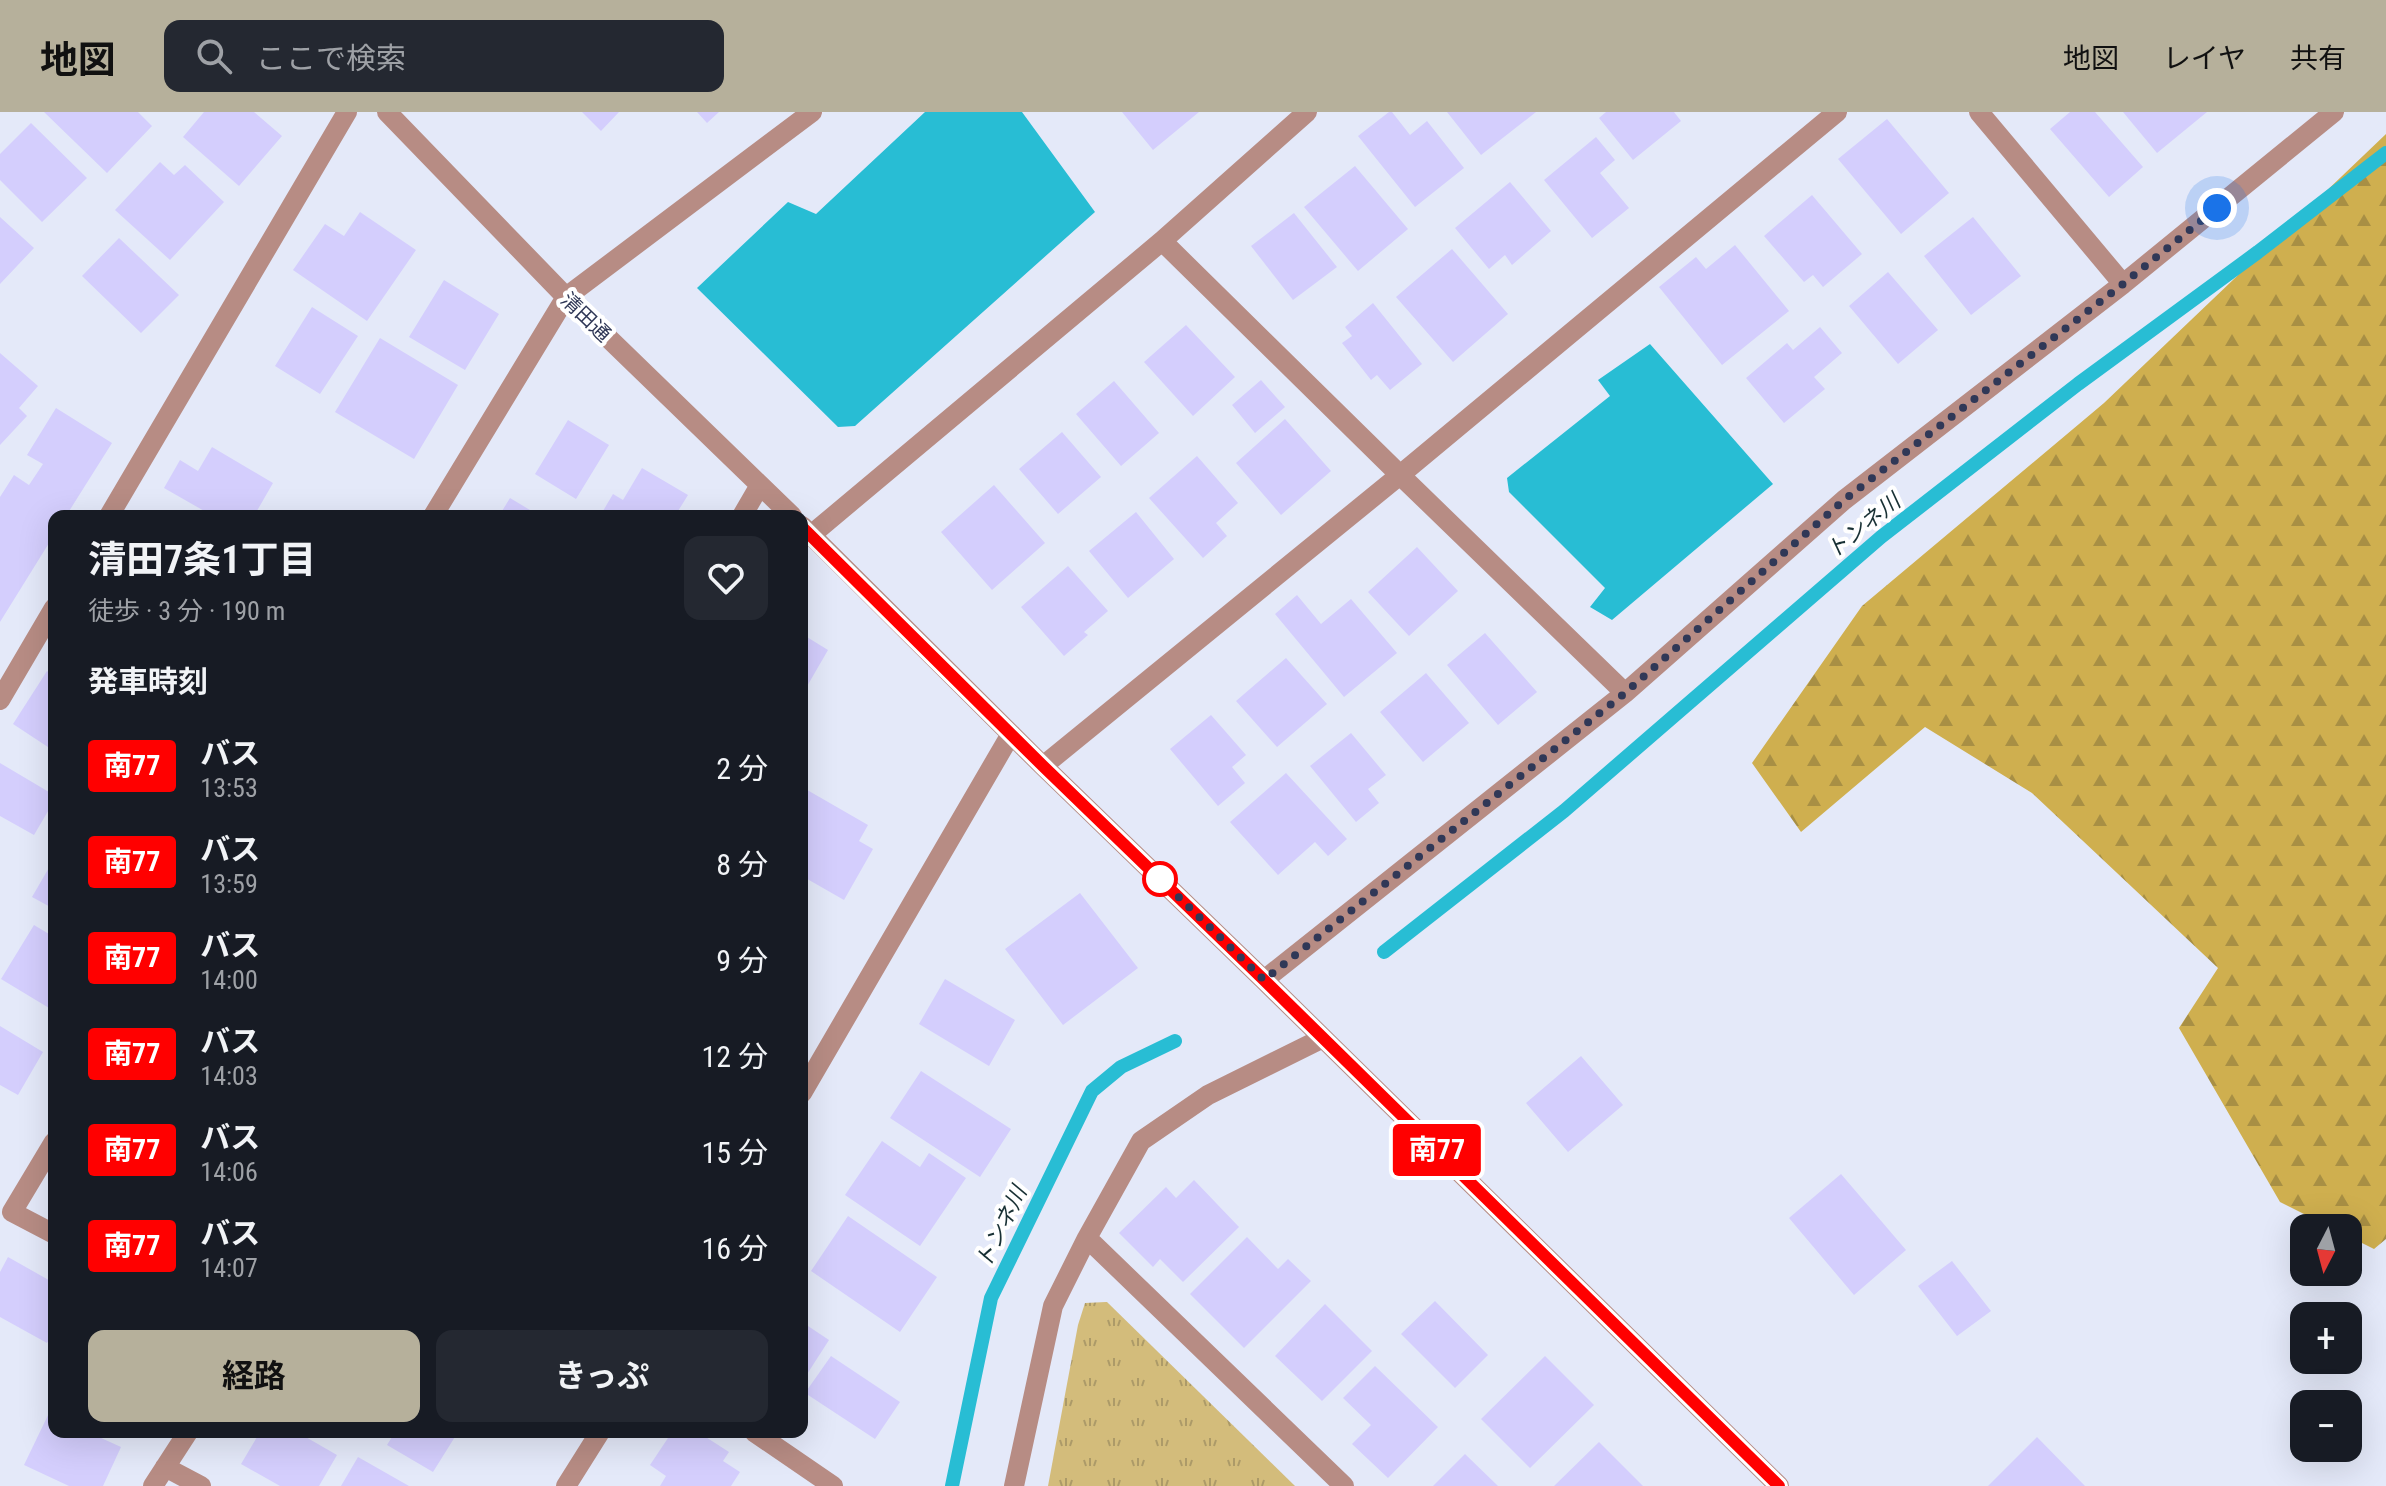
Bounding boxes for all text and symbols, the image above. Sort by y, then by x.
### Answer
search box [164,20,724,92]
icon: search [192,34,236,78]
text: 地図 [40,38,116,82]
text: ここで検索 [256,41,406,76]
text: 地図 [2063,42,2119,75]
text: レイヤ [2163,42,2246,75]
text: 共有 [2290,42,2346,75]
your location [2197,188,2237,228]
street label: 清田通 [556,288,616,346]
water label: トンネ川 [1821,487,1906,563]
button: heart [684,536,768,620]
text: 清田7条1丁目 [88,538,316,582]
text: 徒歩 · 3 分 · 190 m [88,596,285,626]
text: 発車時刻 [88,664,208,699]
text: バス [200,736,260,771]
text: 南77 [104,749,160,782]
text: 2 分 [716,751,768,786]
text: 13:53 [200,773,258,803]
text: バス [200,832,260,867]
text: 南77 [104,845,160,878]
text: 8 分 [716,847,768,882]
unlabelled marker [1143,862,1177,896]
text: 13:59 [200,869,258,899]
text: バス [200,928,260,963]
text: 南77 [104,941,160,974]
text: 9 分 [716,943,768,978]
text: 14:00 [200,965,258,995]
text: バス [200,1024,260,1059]
text: 南77 [104,1037,160,1070]
text: 12 分 [701,1039,768,1074]
text: 14:03 [200,1061,258,1091]
text: バス [200,1120,260,1155]
line badge: 南77 [1391,1124,1483,1176]
text: 南77 [104,1133,160,1166]
text: 南77 [1409,1133,1465,1166]
text: 15 分 [701,1135,768,1170]
text: 14:06 [200,1157,258,1187]
water label: トンネ川 [971,1180,1032,1272]
north arrow [2290,1214,2362,1286]
map controls [2290,1214,2362,1462]
text: バス [200,1216,260,1251]
text: 南77 [104,1229,160,1262]
text: 16 分 [701,1231,768,1266]
text: 14:07 [200,1253,258,1283]
button: + [2290,1302,2362,1374]
button: 経路 [88,1330,420,1422]
button: きっぷ [436,1330,768,1422]
button: − [2290,1390,2362,1462]

